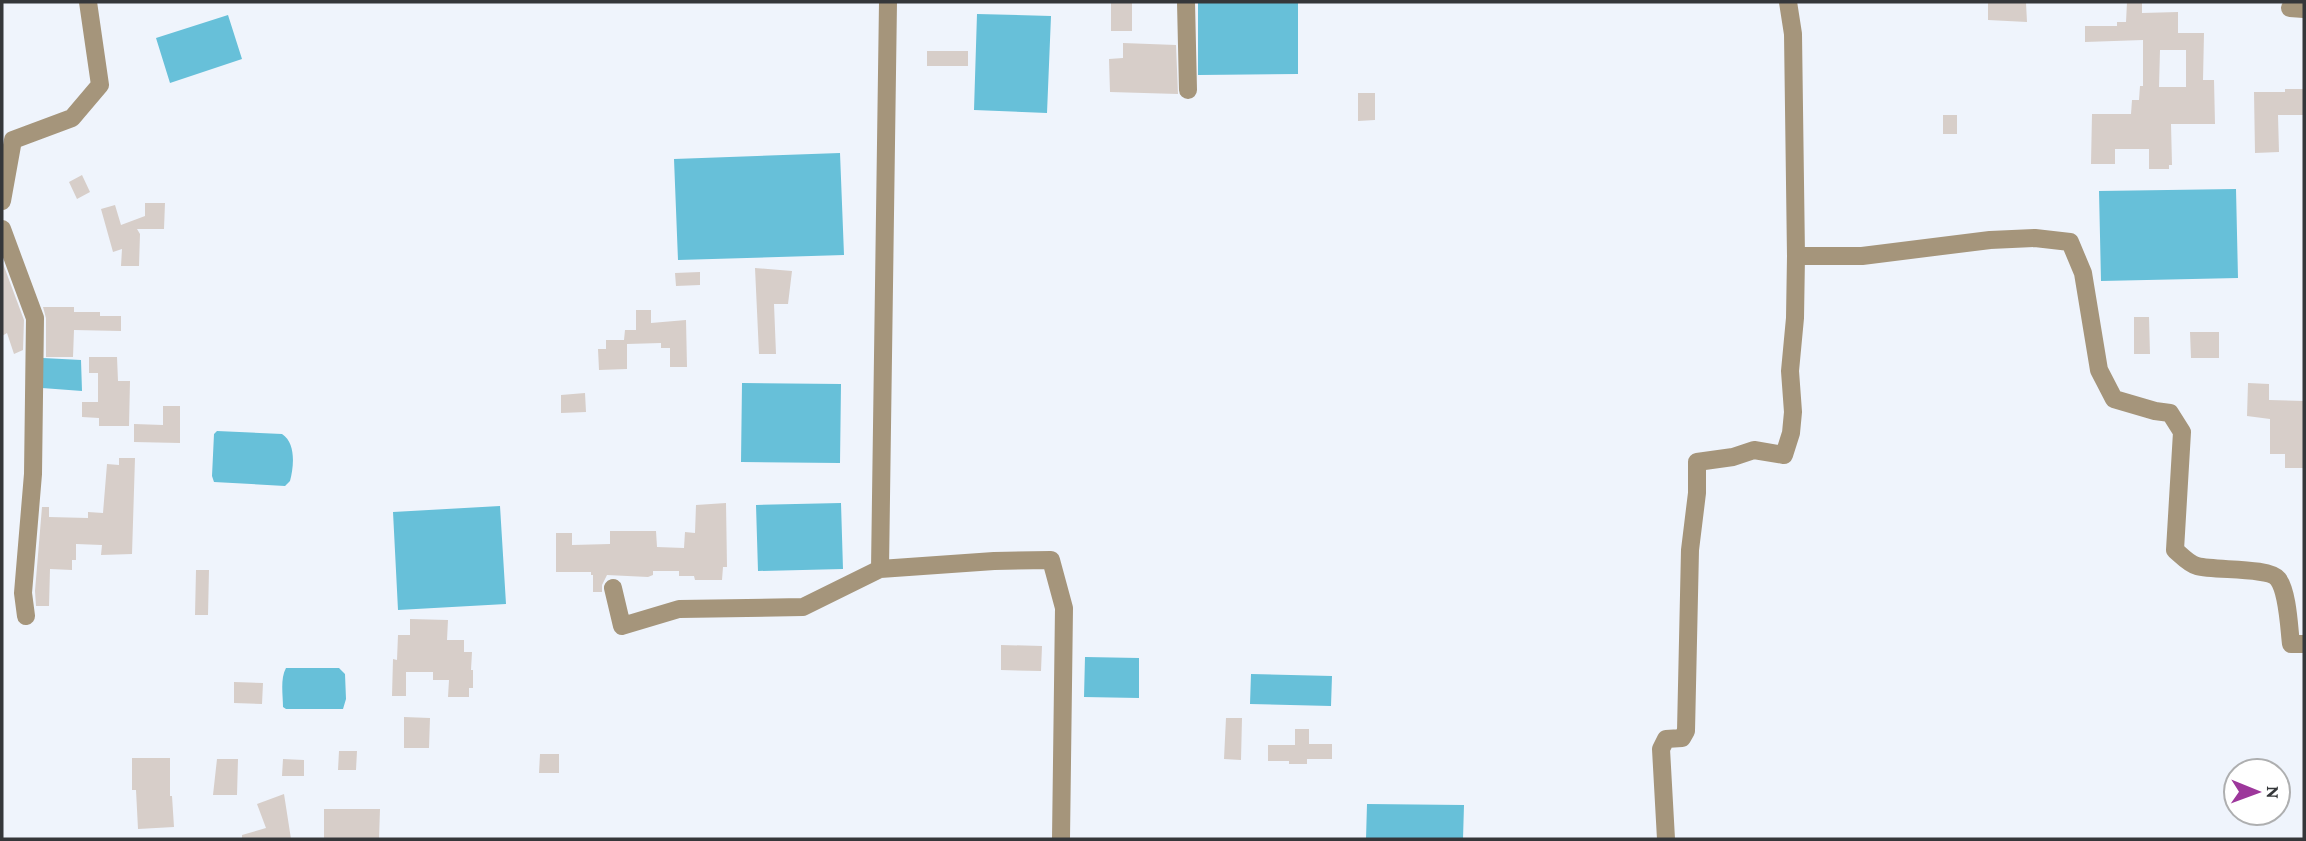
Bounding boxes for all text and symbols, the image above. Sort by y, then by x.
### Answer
north arrow [2222,757,2292,827]
text: N [2263,786,2284,799]

